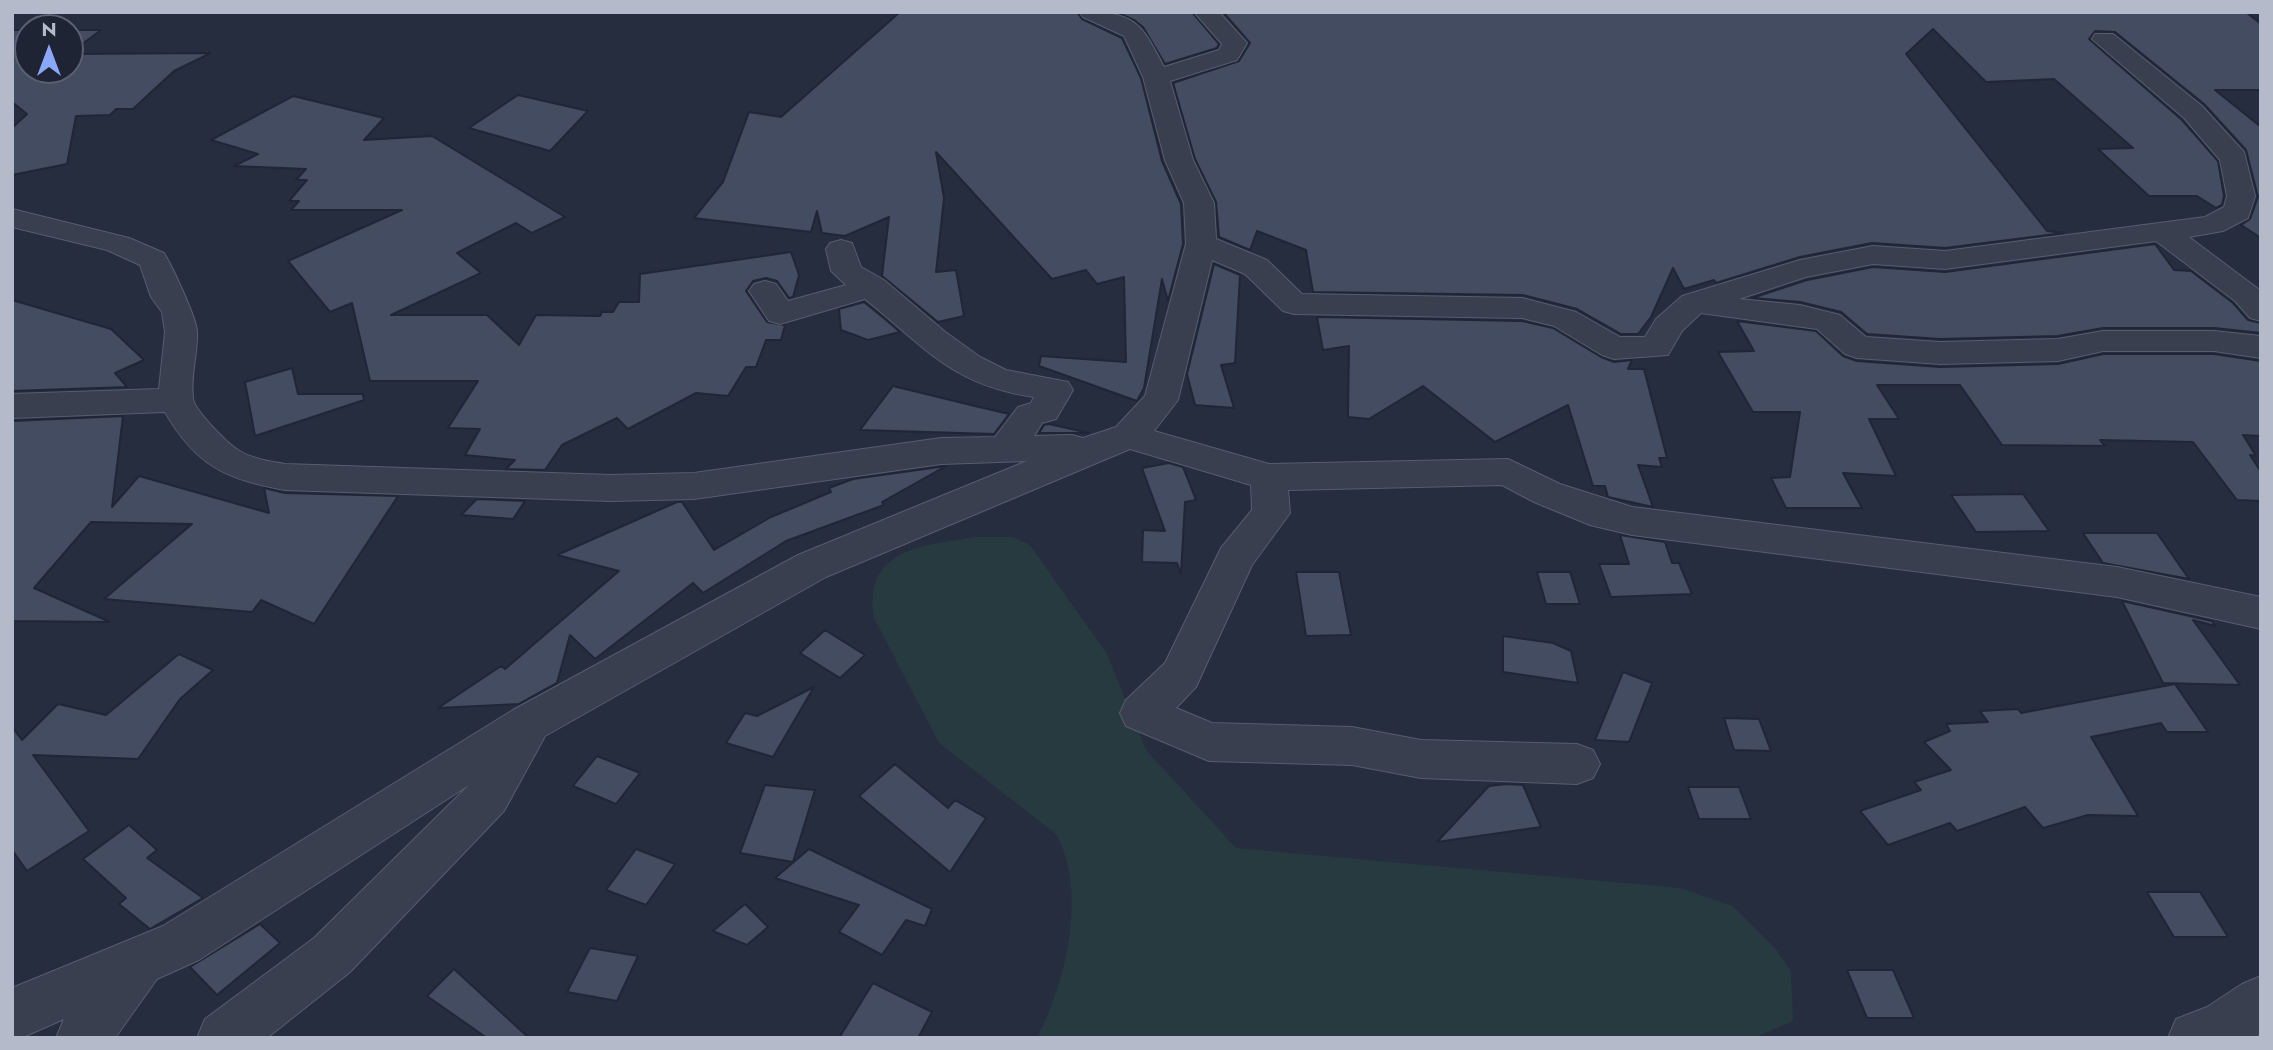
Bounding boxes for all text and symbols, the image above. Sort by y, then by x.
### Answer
north arrow [14,14,84,84]
text: N [41,16,57,43]

